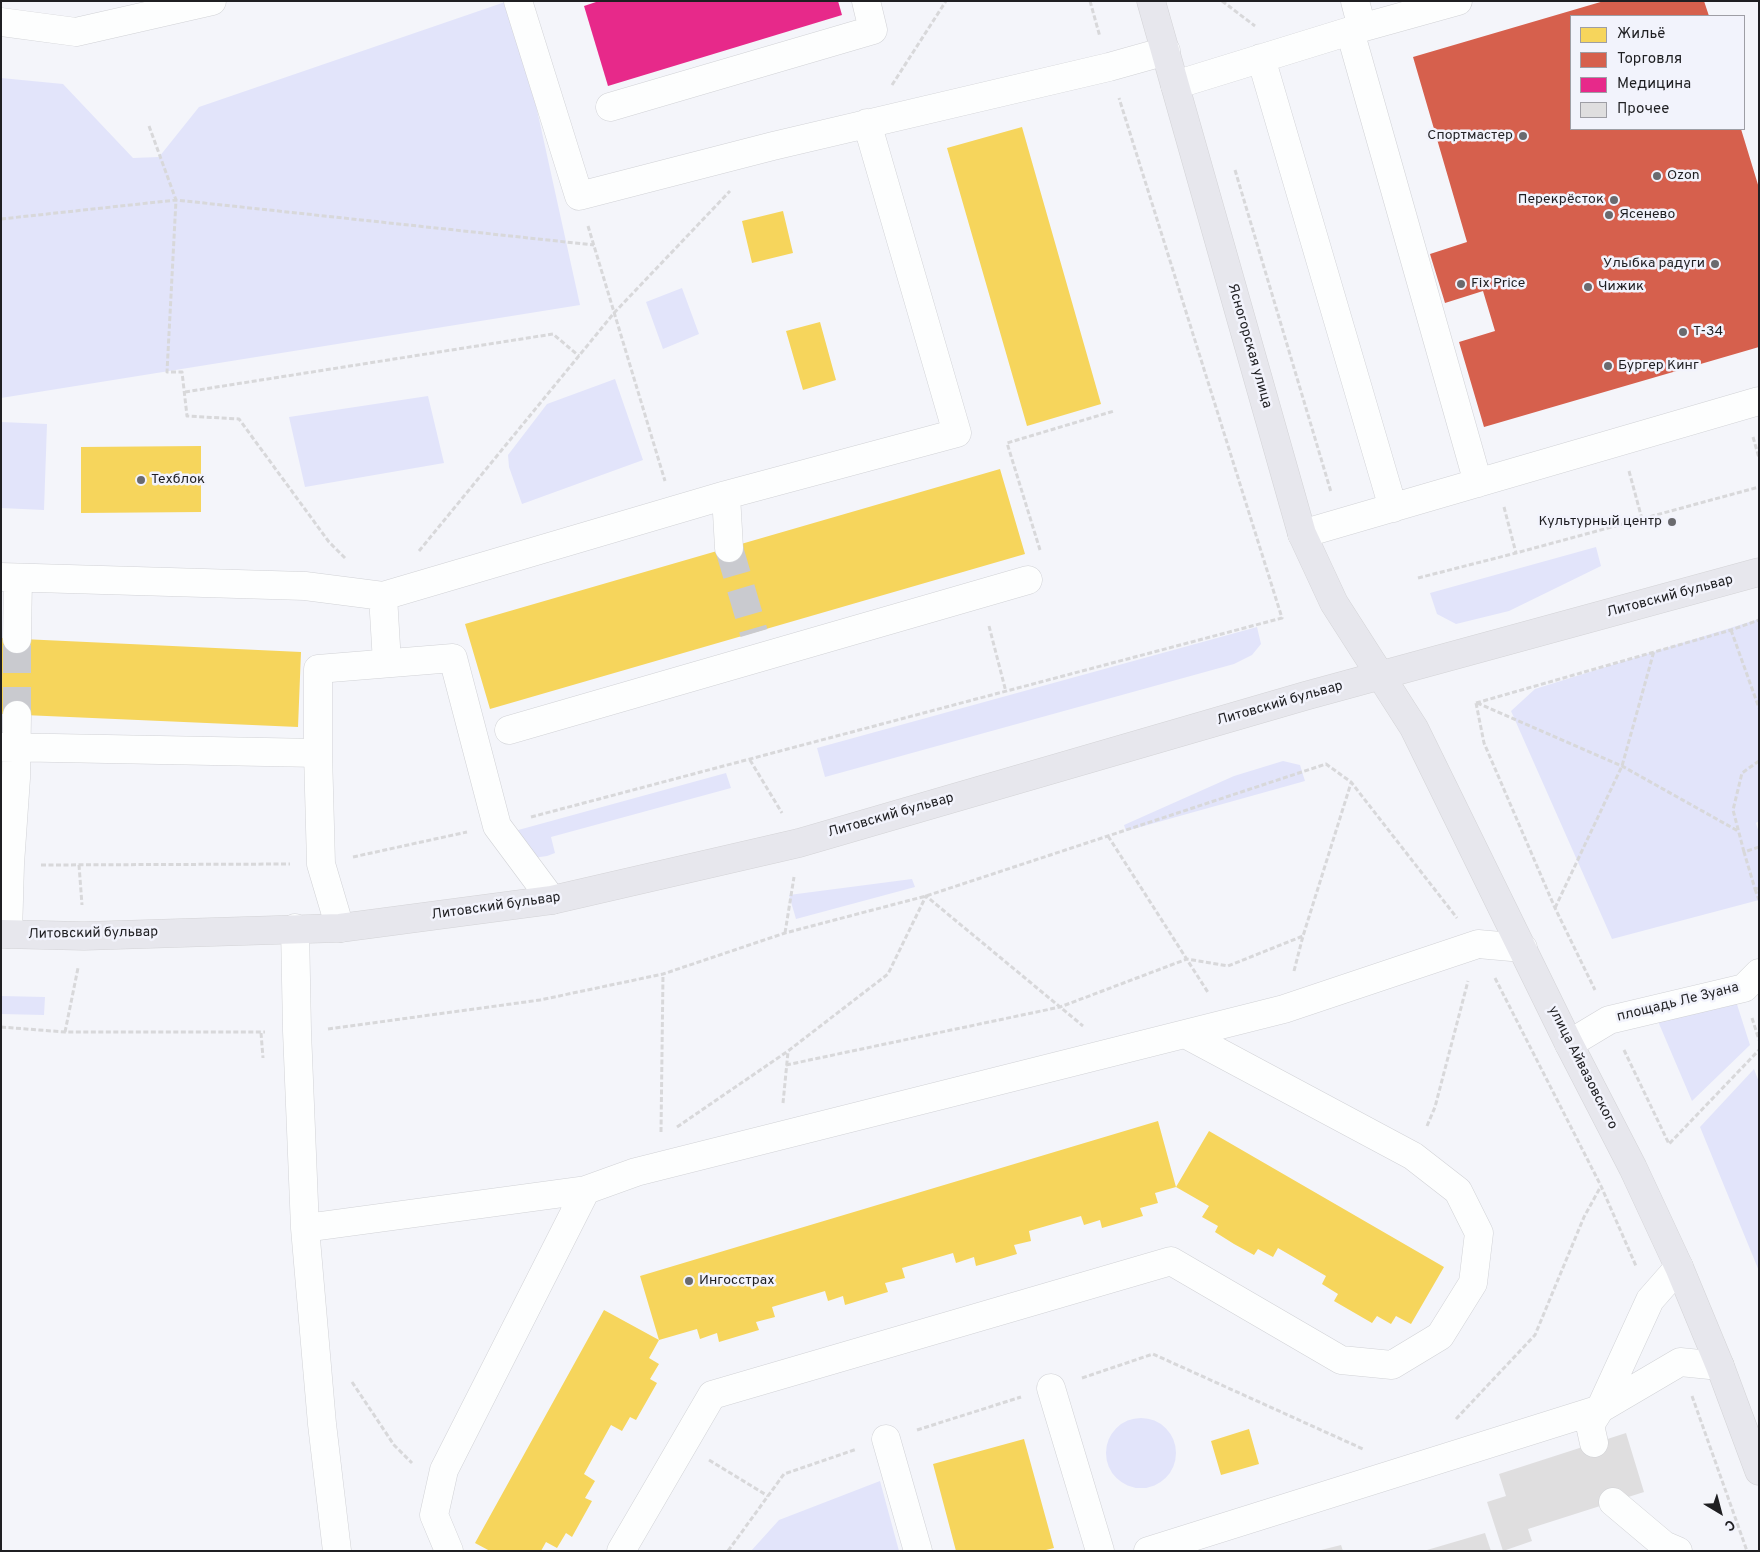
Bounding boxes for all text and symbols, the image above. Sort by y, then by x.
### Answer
legend [1570,15,1745,130]
text: Жильё [1617,25,1665,44]
text: Торговля [1617,50,1682,69]
text: Медицина [1617,75,1691,94]
text: Прочее [1617,100,1669,119]
place label: Спортмастер [1427,128,1513,144]
marker: Спортмастер [1517,130,1529,142]
place label: Ozon [1667,168,1700,184]
marker: Ozon [1651,170,1663,182]
place label: Перекрёсток [1518,192,1604,208]
marker: Перекрёсток [1608,194,1620,206]
place label: Ясенево [1619,207,1675,223]
marker: Ясенево [1603,209,1615,221]
place label: Улыбка радуги [1603,256,1705,272]
marker: Улыбка радуги [1709,258,1721,270]
place label: Fix Price [1471,276,1525,292]
marker: Fix Price [1455,278,1467,290]
place label: Чижик [1598,279,1644,295]
marker: Чижик [1582,281,1594,293]
street label: Ясногорская улица [1223,282,1275,410]
place label: T-34 [1693,324,1723,340]
marker: T-34 [1677,326,1689,338]
place label: Бургер Кинг [1618,358,1699,374]
marker: Бургер Кинг [1602,360,1614,372]
place label: Техблок [151,472,205,488]
marker: Техблок [135,474,147,486]
place label: Культурный центр [1539,514,1662,530]
marker: Культурный центр [1666,516,1678,528]
street label: Литовский бульвар [1605,572,1735,622]
street label: Литовский бульвар [1215,678,1345,730]
street label: Литовский бульвар [826,790,956,842]
street label: Литовский бульвар [430,890,562,924]
street label: Литовский бульвар [28,924,158,944]
street label: площадь Ле Зуана [1615,980,1741,1026]
street label: улица Айвазовского [1544,1003,1620,1133]
place label: Ингосстрах [699,1273,774,1289]
marker: Ингосстрах [683,1275,695,1287]
north arrow [1695,1487,1745,1537]
text: С [1721,1515,1738,1534]

